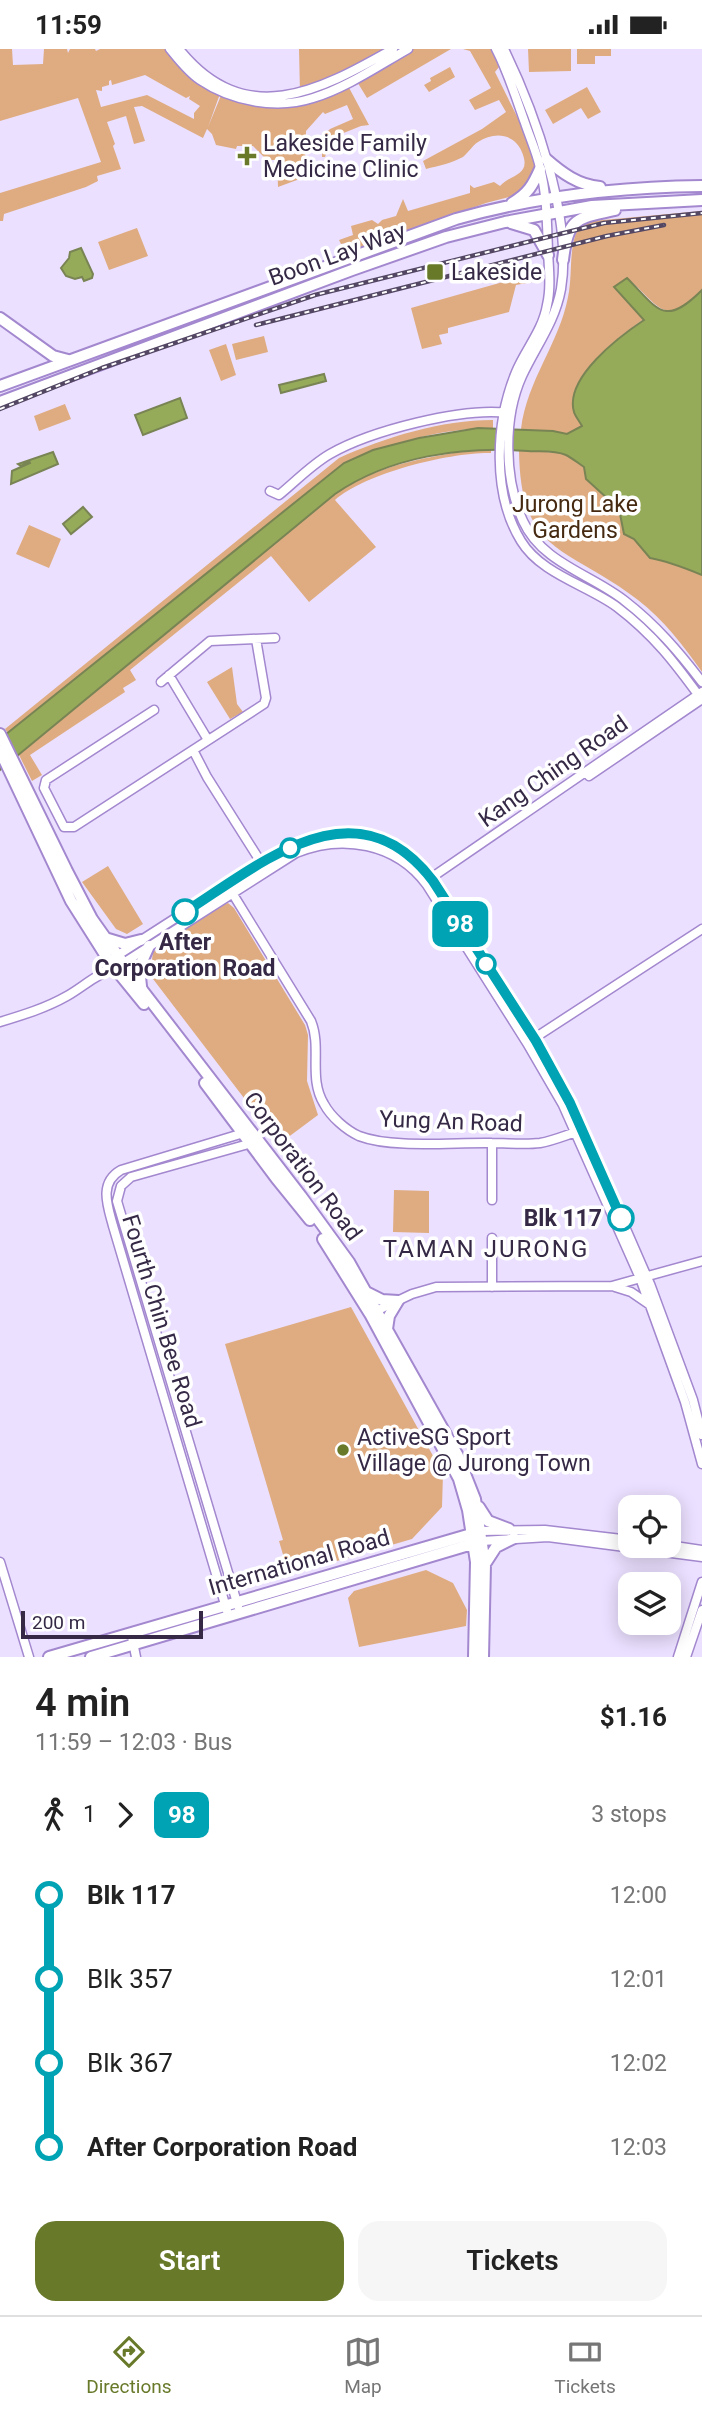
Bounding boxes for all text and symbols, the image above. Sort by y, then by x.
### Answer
text: 11:59 [35,10,102,40]
place label: Lakeside Family Medicine Clinic [263,130,427,183]
marker: Lakeside Family Medicine Clinic [237,146,257,166]
street label: Boon Lay Way [265,217,409,292]
place label: Lakeside [451,259,542,286]
marker: Lakeside [425,262,445,282]
park label: Jurong Lake Gardens [512,491,638,544]
street label: Kang Ching Road [474,710,633,833]
unlabelled marker [280,838,300,858]
marker: After Corporation Road [172,899,198,925]
line badge: 98 [428,901,491,947]
text: 98 [446,910,474,938]
place label: After Corporation Road [94,929,276,982]
unlabelled marker [476,954,496,974]
street label: Corporation Road [238,1087,367,1246]
street label: Yung An Road [379,1106,523,1137]
place label: Blk 117 [524,1205,602,1232]
marker: Blk 117 [608,1205,634,1231]
street label: Fourth Chin Bee Road [116,1211,207,1431]
district label: TAMAN JURONG [383,1235,589,1263]
place label: ActiveSG Sport Village @ Jurong Town [357,1424,591,1477]
marker: ActiveSG Sport Village @ Jurong Town [335,1442,351,1458]
map controls [618,1495,681,1635]
button: locate [618,1495,681,1558]
street label: International Road [205,1524,393,1601]
button: layers [618,1572,681,1635]
scale bar [21,1608,203,1640]
text: 200 m [32,1611,85,1634]
text: 4 min [35,1681,130,1725]
text: $1.16 [600,1702,667,1732]
text: 11:59 – 12:03 · Bus [35,1729,232,1756]
icon: walk [35,1796,73,1834]
icon: forward [106,1796,144,1834]
text: 1 [83,1801,96,1828]
text: 98 [168,1801,195,1829]
text: 3 stops [591,1801,667,1828]
text: Blk 117 [87,1880,176,1910]
text: 12:00 [610,1882,667,1909]
text: Blk 357 [87,1964,173,1994]
text: 12:01 [610,1966,667,1993]
text: Blk 367 [87,2048,173,2078]
text: 12:02 [610,2050,667,2077]
text: After Corporation Road [87,2132,357,2162]
text: 12:03 [610,2134,667,2161]
button: Start [35,2221,344,2301]
button: Tickets [358,2221,667,2301]
tab: Directions [86,2333,172,2398]
tab: Map [344,2333,382,2398]
tab: Tickets [554,2333,616,2398]

